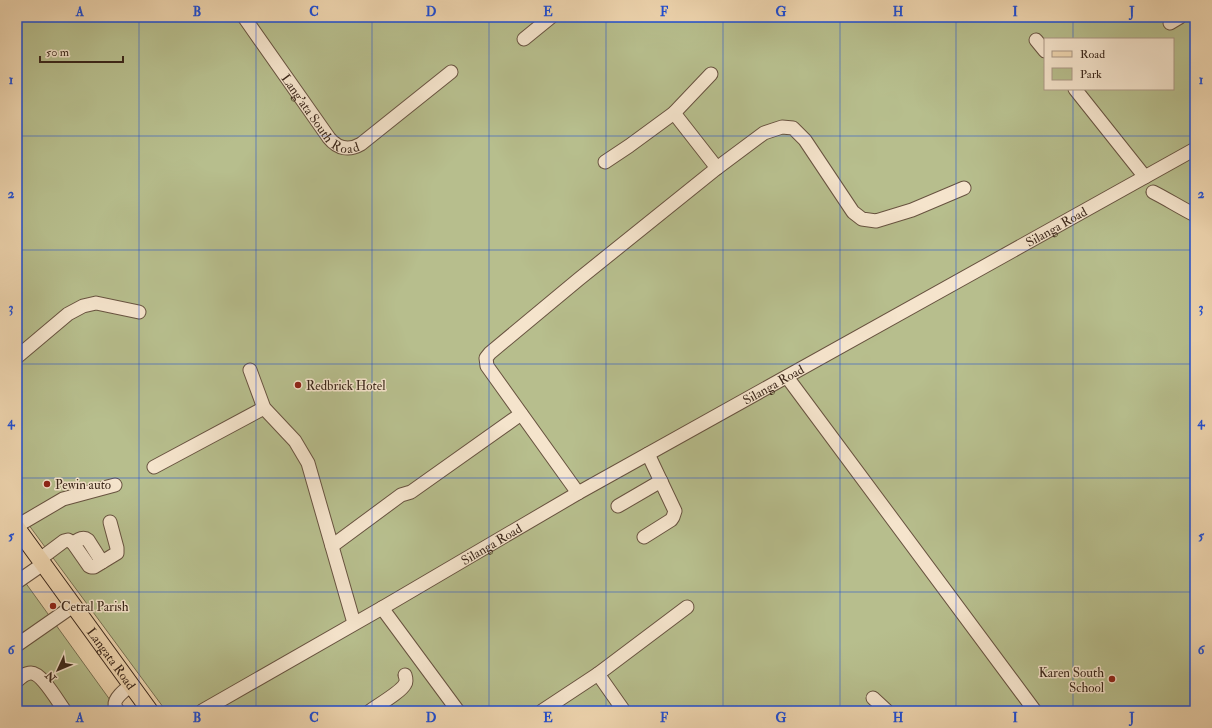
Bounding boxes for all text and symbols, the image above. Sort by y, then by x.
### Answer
text: A [75,4,85,20]
text: B [193,4,201,20]
text: C [309,4,319,20]
text: D [426,4,437,20]
text: E [543,4,553,20]
text: F [660,4,669,20]
text: G [776,4,787,20]
text: H [893,4,904,20]
text: I [1012,4,1018,20]
text: J [1128,4,1135,21]
scale bar [40,38,123,64]
legend [1044,38,1174,90]
text: 50 m [46,45,70,60]
text: Road [1080,47,1105,62]
text: Park [1080,67,1102,82]
street label: Lang'ata South Road [277,71,362,157]
text: 1 [9,72,14,88]
text: 1 [1199,72,1204,88]
text: 2 [8,186,15,202]
text: 2 [1198,186,1205,202]
street label: Silanga Road [1023,204,1091,251]
text: 3 [9,300,14,316]
text: 3 [1199,300,1204,316]
street label: Silanga Road [740,361,808,409]
place label: Redbrick Hotel [306,378,386,394]
marker: Redbrick Hotel [293,380,303,390]
text: 4 [6,414,15,430]
text: 4 [1196,414,1205,430]
place label: Pewin auto [55,477,111,493]
marker: Pewin auto [42,479,52,489]
street label: Silanga Road [458,520,526,569]
text: 5 [8,528,14,544]
text: 5 [1198,528,1204,544]
place label: Cetral Parish [61,599,129,615]
marker: Cetral Parish [48,601,58,611]
street label: Langata Road [83,625,139,693]
text: 6 [8,642,16,658]
text: 6 [1198,642,1206,658]
north arrow [38,650,78,690]
place label: Karen South School [1039,665,1105,696]
text: N [42,668,60,685]
marker: Karen South School [1107,674,1117,684]
text: A [75,710,85,726]
text: B [193,710,201,726]
text: C [309,710,319,726]
text: D [426,710,437,726]
text: E [543,710,553,726]
text: F [660,710,669,726]
text: G [776,710,787,726]
text: H [893,710,904,726]
text: I [1012,710,1018,726]
text: J [1128,710,1135,727]

